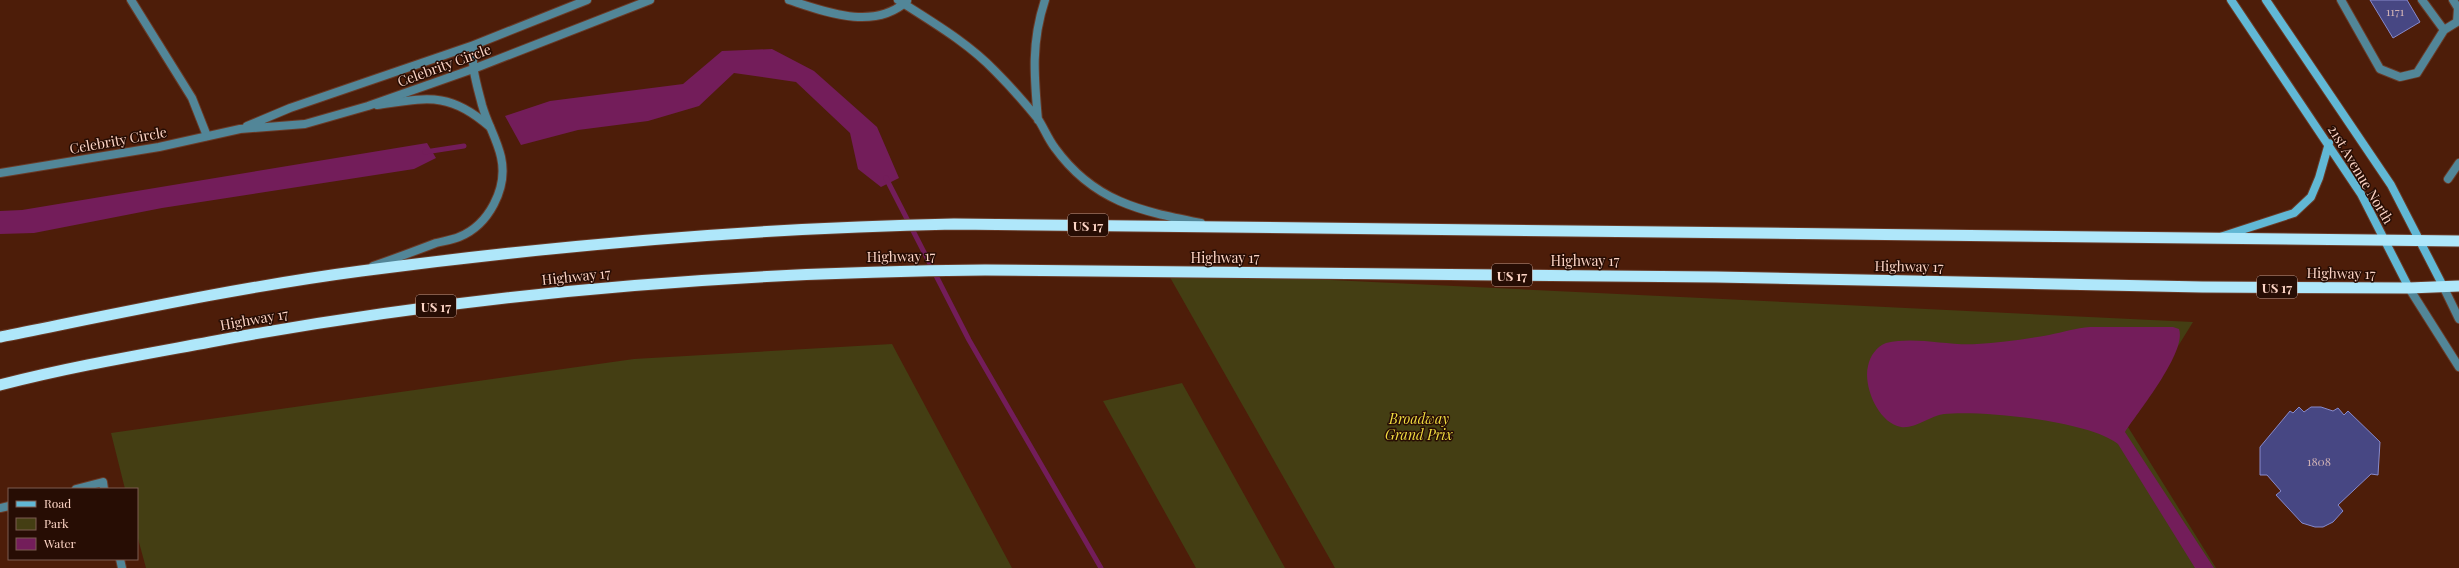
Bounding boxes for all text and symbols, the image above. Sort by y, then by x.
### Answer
house number: 1171 [2386,3,2405,19]
street label: Celebrity Circle [394,39,494,91]
street label: 21st Avenue North [2324,121,2398,228]
street label: Celebrity Circle [68,122,168,158]
road number: US 17 [1068,214,1108,236]
street label: Highway 17 [866,246,936,266]
street label: Highway 17 [1191,248,1260,267]
street label: Highway 17 [1551,251,1620,270]
street label: Highway 17 [1874,256,1944,276]
street label: Highway 17 [541,263,612,289]
street label: Highway 17 [2306,263,2376,283]
road number: US 17 [1492,264,1532,286]
road number: US 17 [2257,276,2297,298]
road number: US 17 [416,295,456,317]
street label: Highway 17 [218,304,290,334]
park label: Broadway Grand Prix [1385,409,1454,444]
house number: 1808 [2307,453,2331,469]
legend [8,488,138,560]
text: Road [44,495,71,511]
text: Park [44,515,69,531]
text: Water [43,535,77,551]

